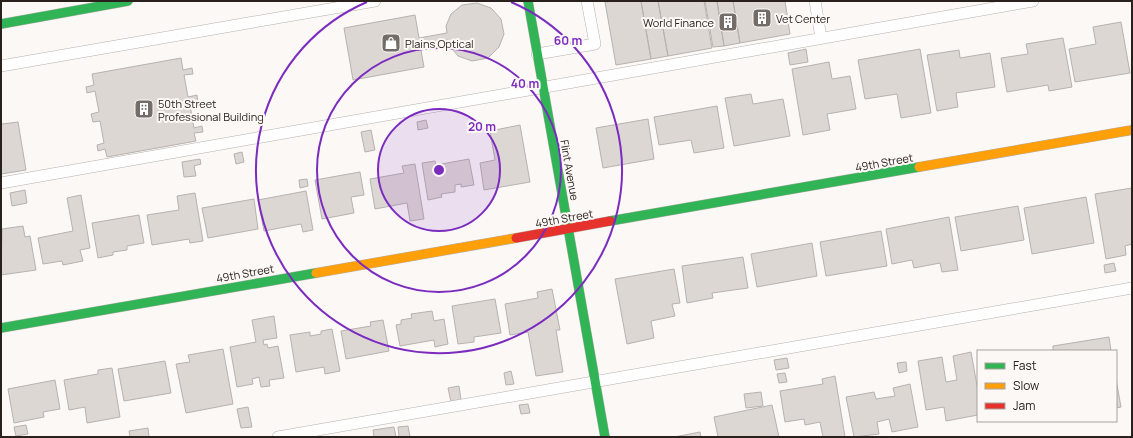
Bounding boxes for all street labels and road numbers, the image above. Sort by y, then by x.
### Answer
street label: Flint Avenue [557,138,583,202]
street label: 49th Street [854,150,914,174]
street label: 49th Street [534,206,594,230]
street label: 49th Street [215,261,275,285]

